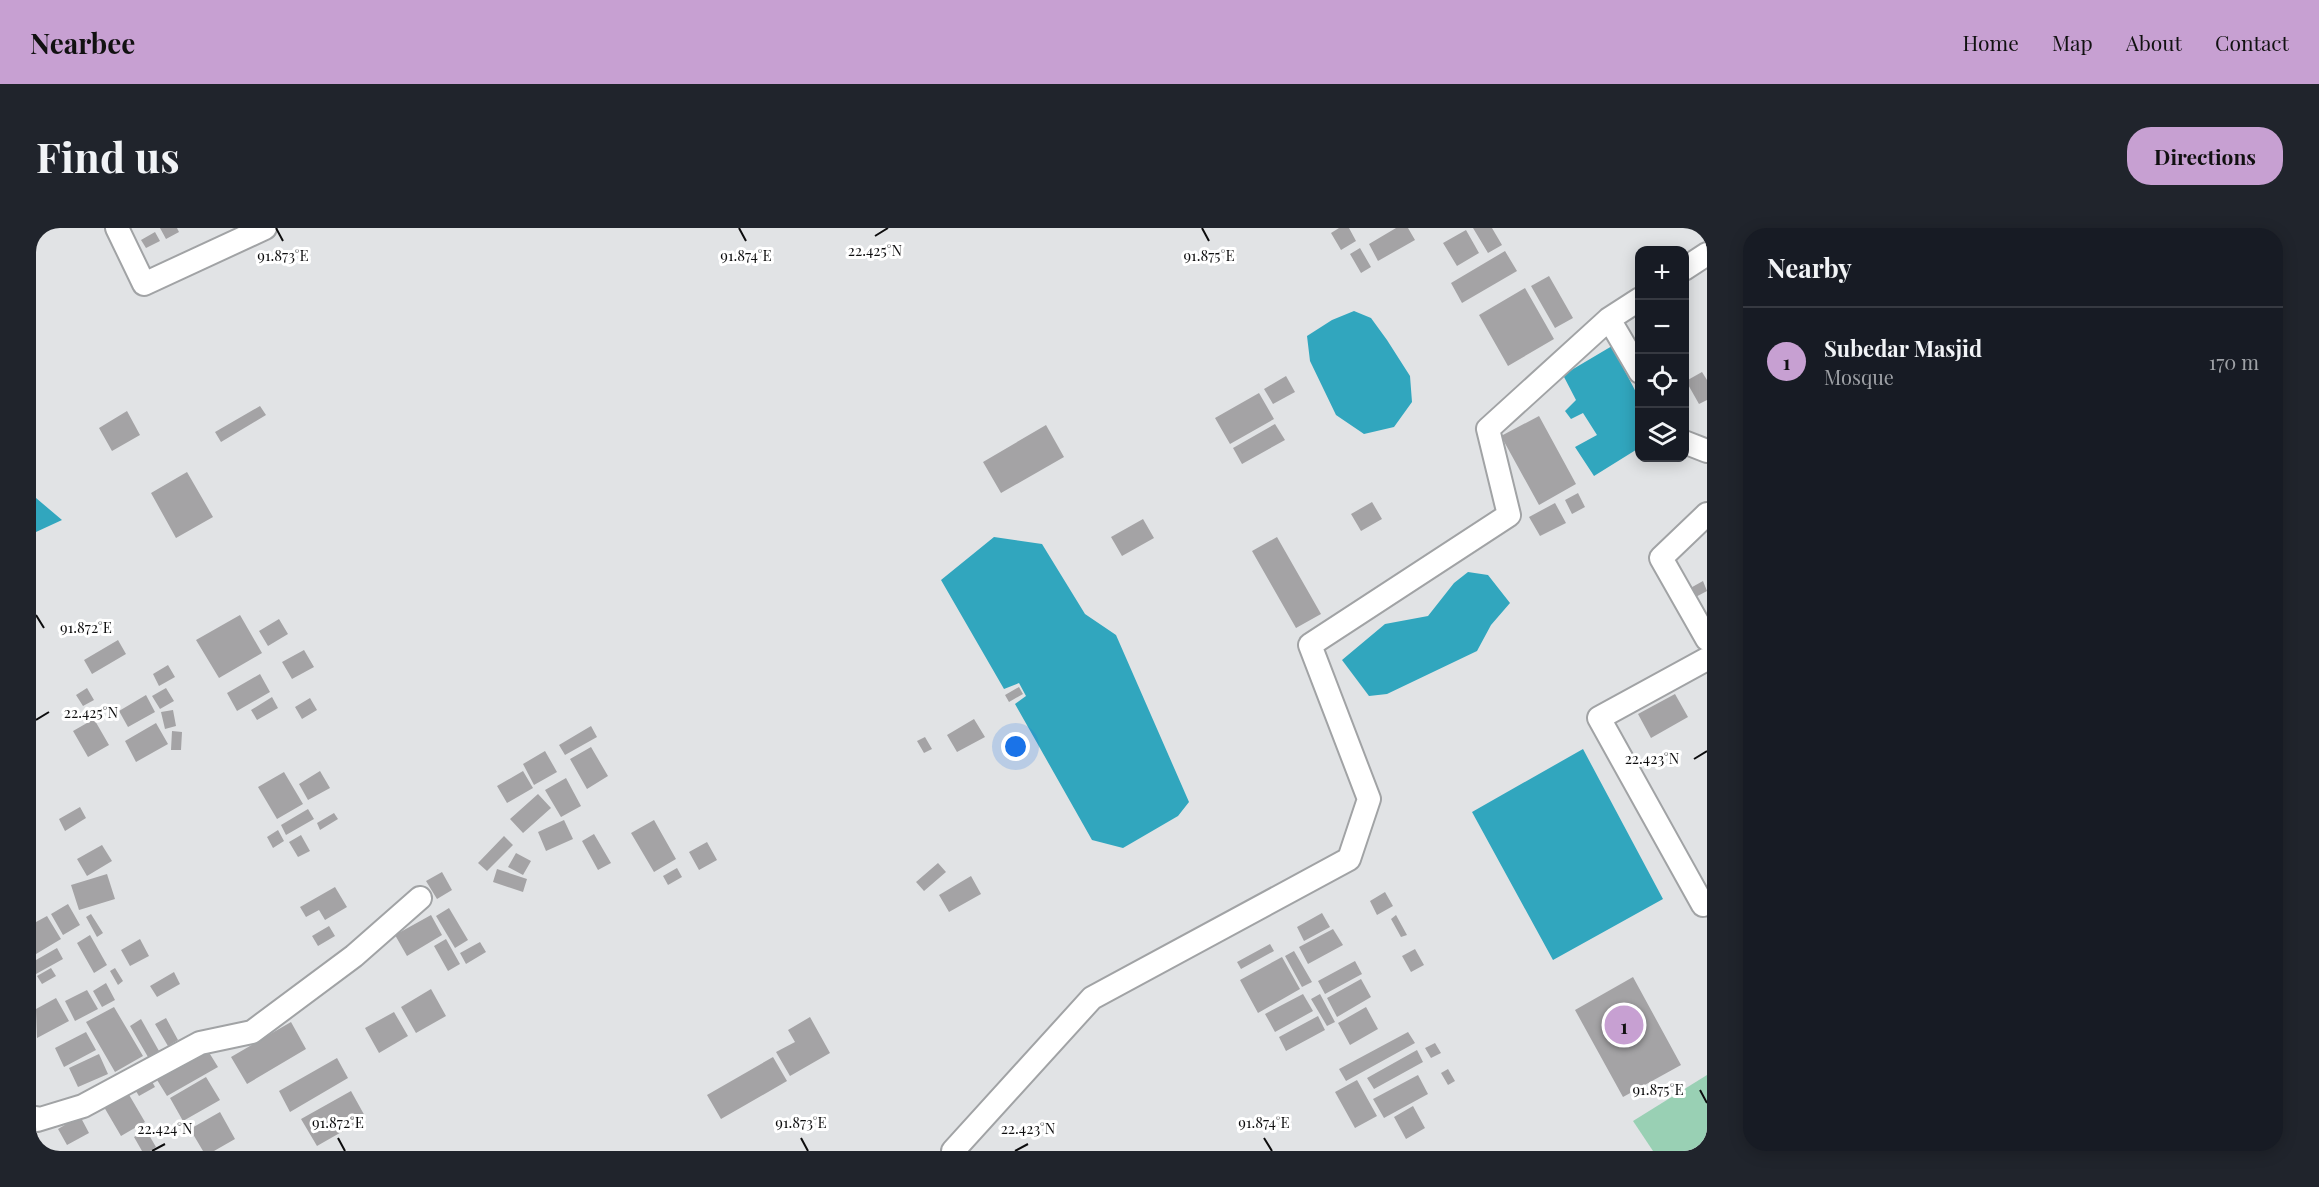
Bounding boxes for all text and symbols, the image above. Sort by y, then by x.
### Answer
text: Nearbee [30,24,135,61]
text: Home [1963,28,2019,56]
text: Map [2052,28,2093,56]
text: About [2126,28,2182,56]
text: Contact [2215,28,2289,56]
button: Directions [2127,127,2283,185]
text: Find us [36,128,180,184]
text: 22.425°N [848,240,903,260]
text: 91.873°E [257,245,309,265]
text: 91.874°E [720,245,772,265]
text: 91.875°E [1183,245,1235,265]
map controls [1635,246,1689,462]
button: + [1635,246,1689,300]
text: Nearby [1767,250,1852,285]
button: − [1635,300,1689,354]
text: Subedar Masjid [1824,333,1982,363]
text: 1 [1783,348,1790,375]
text: 170 m [2209,348,2259,375]
button: locate [1635,354,1689,408]
text: Mosque [1824,363,1894,390]
button: layers [1635,408,1689,462]
text: 91.872°E [60,617,112,637]
text: 22.425°N [64,702,119,722]
your location [1001,732,1030,761]
text: 22.423°N [1625,748,1680,768]
pin: 1 [1604,1002,1644,1048]
text: 91.875°E [1632,1079,1684,1099]
text: 91.872°E [312,1112,364,1132]
text: 91.873°E [775,1112,827,1132]
text: 91.874°E [1238,1112,1290,1132]
text: 22.424°N [137,1118,193,1138]
text: 22.423°N [1001,1118,1056,1138]

